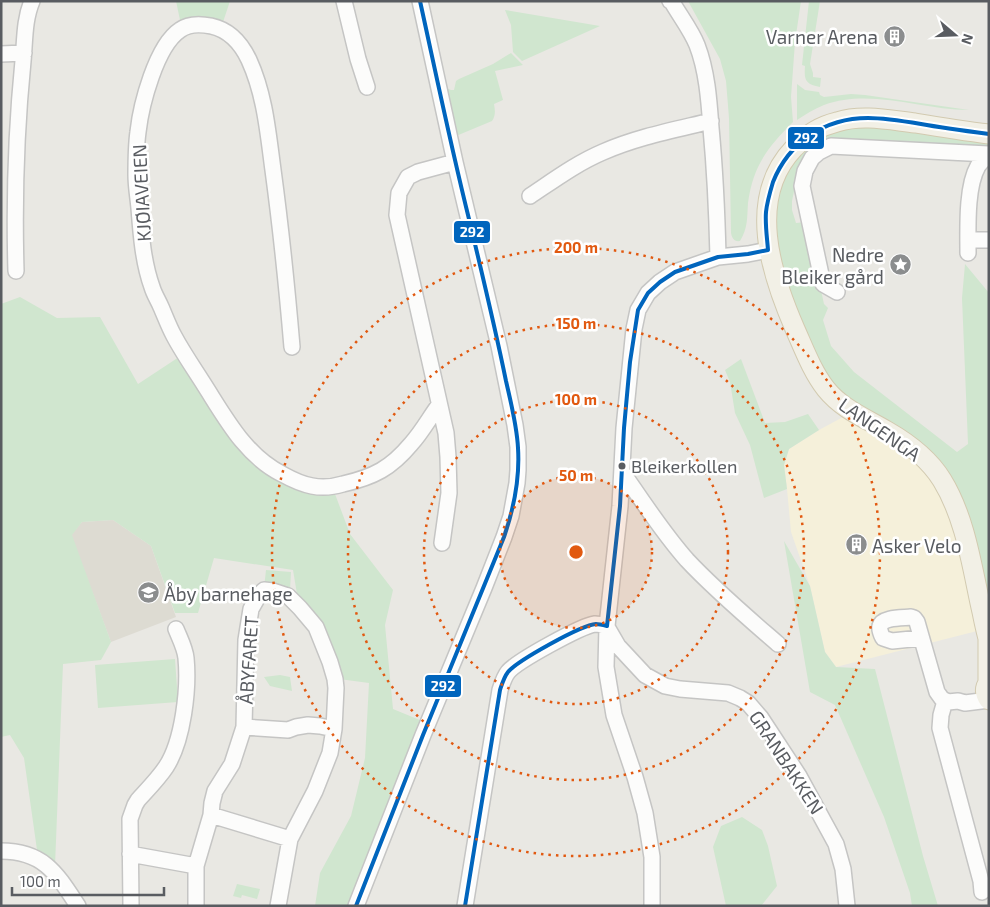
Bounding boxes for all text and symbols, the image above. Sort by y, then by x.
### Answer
north arrow [930,10,980,60]
building icon: Varner Arena [882,24,906,48]
place label: Varner Arena [766,25,878,48]
text: N [958,32,977,47]
line badge: 292 [787,126,825,150]
text: 292 [794,129,818,146]
street label: KJØIAVEIEN [127,144,155,242]
line badge: 292 [453,220,491,244]
text: 292 [460,223,484,240]
text: 200 m [554,238,598,256]
place label: Nedre Bleiker gård [781,243,884,288]
place icon: Nedre Bleiker gård [888,253,912,277]
text: 150 m [556,314,596,332]
text: 100 m [555,390,597,408]
street label: LANGENGA [835,392,926,466]
place label: Bleikerkollen [631,455,737,477]
marker: Bleikerkollen [617,461,627,471]
text: 50 m [559,466,593,484]
building icon: Asker Velo [844,533,868,557]
place label: Asker Velo [872,534,962,557]
centre of rings [567,543,585,561]
school or university icon: Åby barnehage [136,581,160,605]
place label: Åby barnehage [164,582,293,605]
street label: ÅBYFARET [233,615,263,705]
line badge: 292 [424,674,462,698]
text: 292 [431,677,455,694]
street label: GRANBAKKEN [745,706,829,818]
scale bar [12,864,165,896]
text: 100 m [20,872,61,890]

